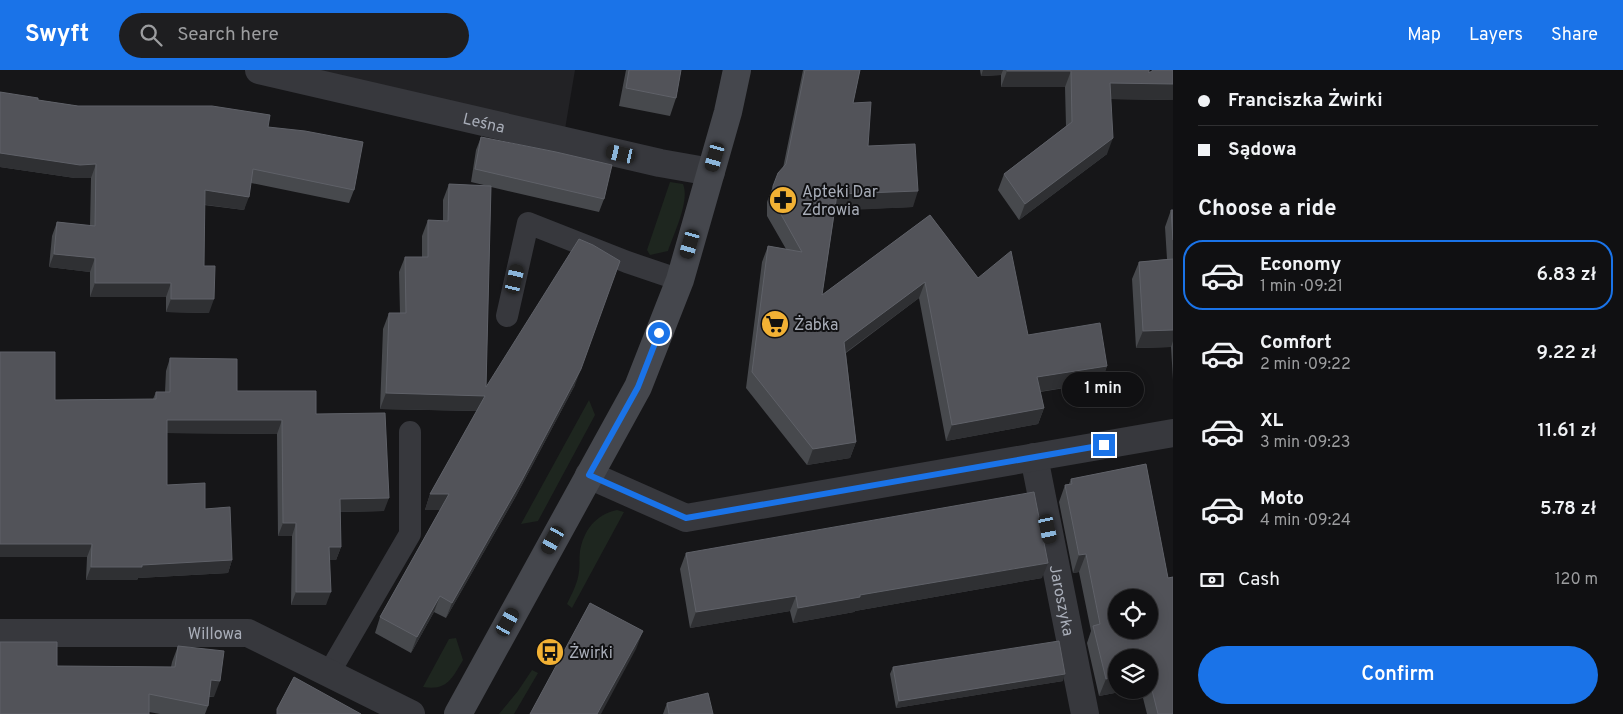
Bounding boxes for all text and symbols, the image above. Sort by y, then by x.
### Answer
search box [119,13,469,58]
text: Swyft [25,20,89,50]
icon: search [137,21,165,49]
text: Search here [177,23,279,47]
text: Map [1407,24,1441,47]
text: Layers [1469,24,1523,47]
text: Share [1551,24,1598,47]
text: Franciszka Żwirki [1228,89,1383,113]
street label: Leśna [461,110,507,139]
text: Sądowa [1228,138,1296,162]
car [703,141,726,173]
car [604,143,637,165]
place label: Apteki Dar Zdrowia [802,183,878,221]
pharmacy icon: Apteki Dar Zdrowia [768,185,798,215]
text: Choose a ride [1198,196,1336,223]
car [678,228,701,260]
icon: car [1200,253,1245,298]
text: Economy [1260,253,1341,277]
car [504,263,525,295]
text: 6.83 zł [1537,263,1596,287]
text: 1 min · 09:21 [1260,277,1343,297]
supermarket icon: Żabka [760,309,790,339]
place label: Żabka [794,315,838,336]
route start [648,322,670,344]
icon: car [1200,331,1245,376]
text: Comfort [1260,331,1332,355]
text: 9.22 zł [1537,341,1596,365]
text: 2 min · 09:22 [1260,355,1351,375]
callout: 1 min [1063,372,1145,408]
text: 1 min [1084,379,1122,399]
icon: car [1200,409,1245,454]
text: XL [1260,409,1283,433]
text: 11.61 zł [1538,419,1596,443]
text: 3 min · 09:23 [1260,433,1350,453]
route end [1093,434,1115,456]
icon: car [1200,487,1245,532]
text: Moto [1260,487,1304,511]
text: 5.78 zł [1540,497,1596,521]
text: 4 min · 09:24 [1260,511,1351,531]
car [1037,513,1058,545]
car [539,523,566,557]
street label: Jaroszyka [1044,563,1077,638]
icon: cash [1198,566,1226,594]
text: Cash [1238,568,1280,592]
text: 120 m [1555,570,1598,590]
map controls [1108,589,1158,699]
button: locate [1108,589,1158,639]
car [494,605,521,639]
street label: Willowa [188,625,242,645]
bus stop icon: Żwirki [535,637,565,667]
place label: Żwirki [569,643,613,664]
button: Confirm [1198,646,1598,704]
button: layers [1108,649,1158,699]

